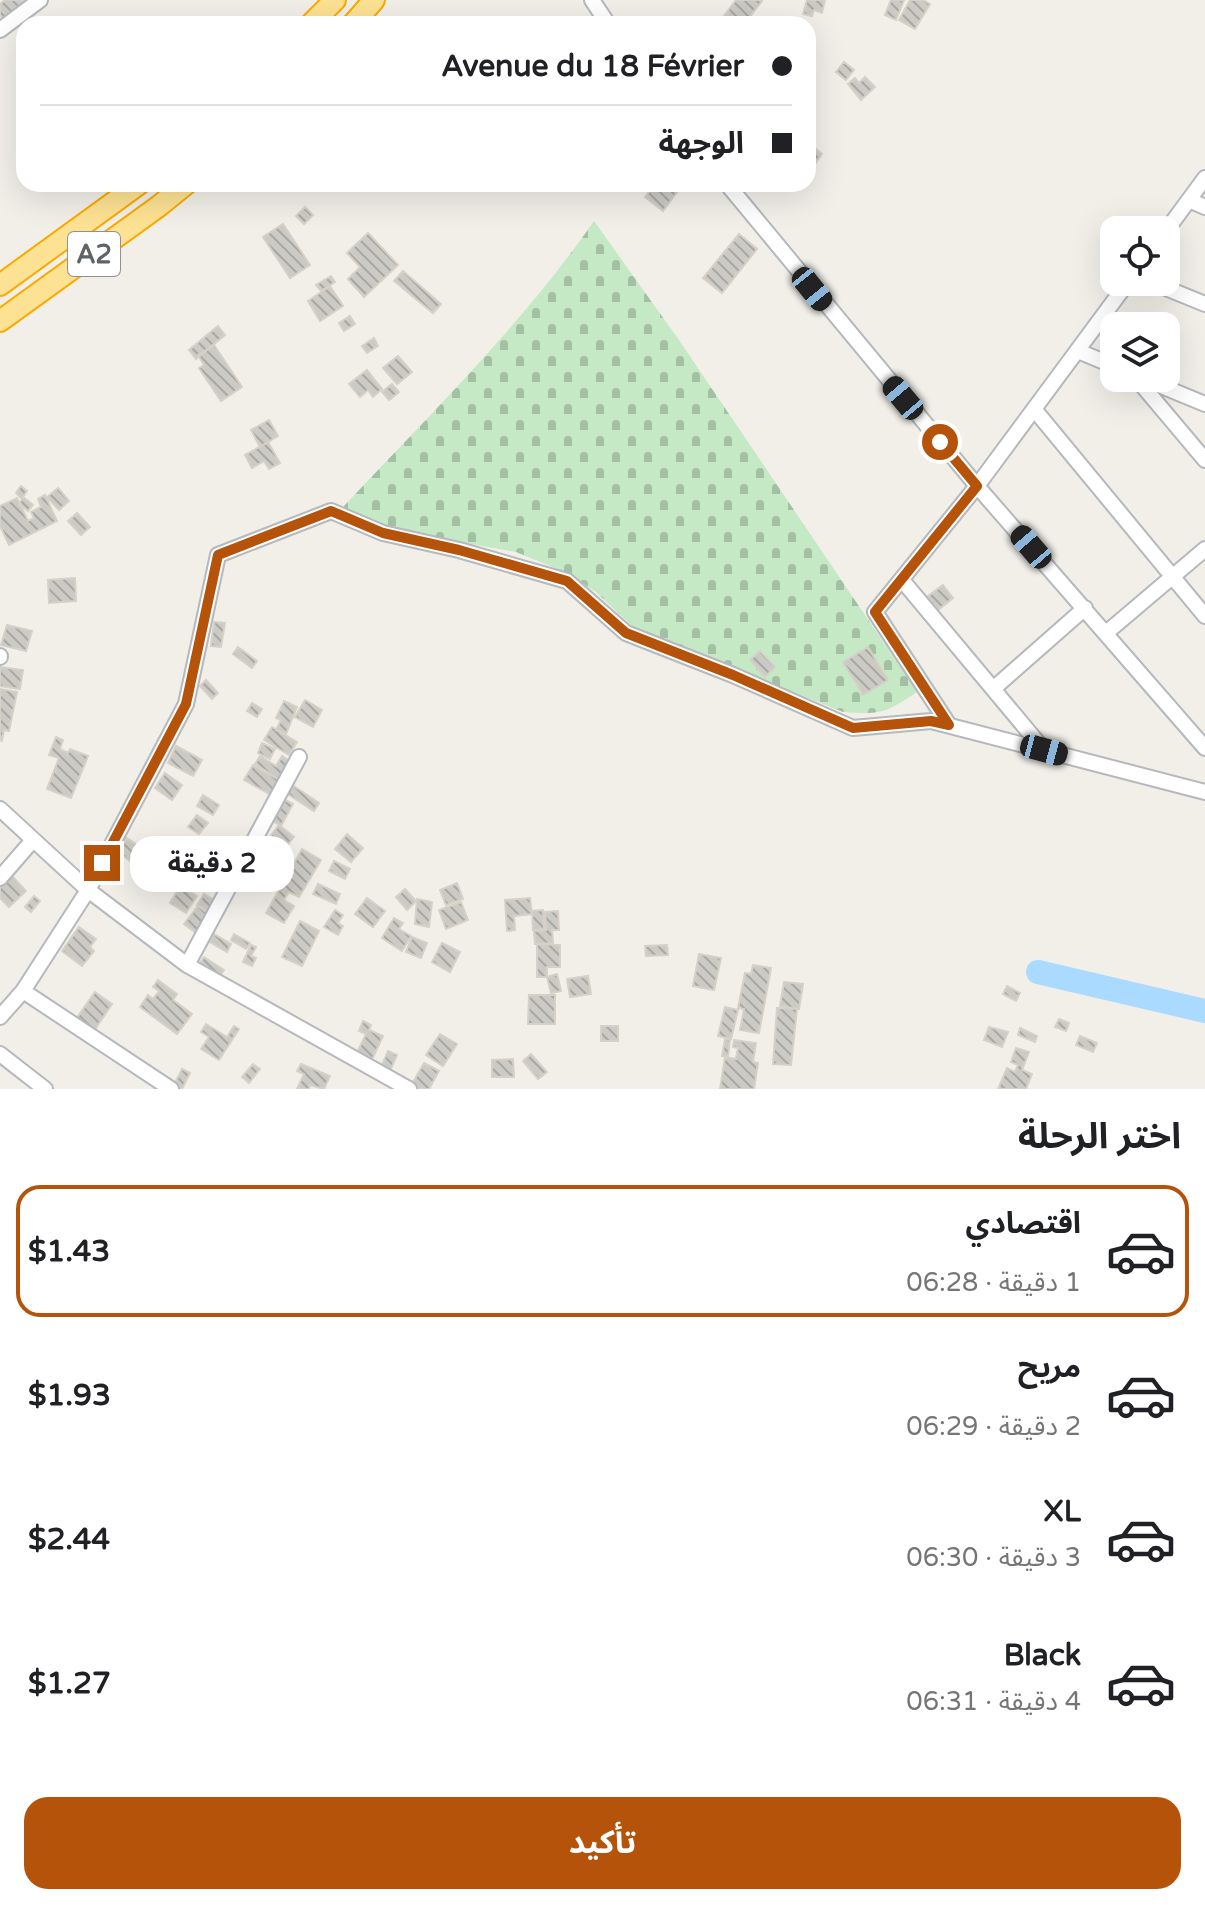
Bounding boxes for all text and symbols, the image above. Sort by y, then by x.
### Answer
text: Avenue du 18 Février [441,48,744,85]
text: الوجهة [659,125,744,162]
map controls [1100,216,1180,392]
button: locate [1100,216,1180,296]
road number: A2 [68,232,120,276]
car [788,263,836,315]
button: layers [1100,312,1180,392]
car [878,372,928,424]
route start [922,424,958,460]
car [1006,521,1056,573]
car [1018,732,1070,768]
callout: 2 دقيقة [130,835,294,891]
route end [84,845,120,881]
text: 2 دقيقة [168,848,256,879]
text: اختر الرحلة [1018,1115,1181,1158]
text: اقتصادي [966,1205,1081,1242]
icon: car [1105,1215,1177,1287]
text: $1.43 [28,1233,110,1270]
text: 1 دقيقة · 06:28 [906,1267,1081,1298]
text: مريح [1018,1349,1081,1386]
icon: car [1105,1359,1177,1431]
text: $1.93 [28,1377,111,1414]
text: 2 دقيقة · 06:29 [906,1411,1081,1442]
text: XL [1044,1493,1081,1530]
icon: car [1105,1503,1177,1575]
text: $2.44 [28,1521,110,1558]
text: 3 دقيقة · 06:30 [906,1542,1081,1573]
text: Black [1004,1637,1081,1674]
icon: car [1105,1647,1177,1719]
text: $1.27 [28,1665,111,1702]
text: 4 دقيقة · 06:31 [906,1686,1081,1717]
button: تأكيد [24,1797,1181,1889]

